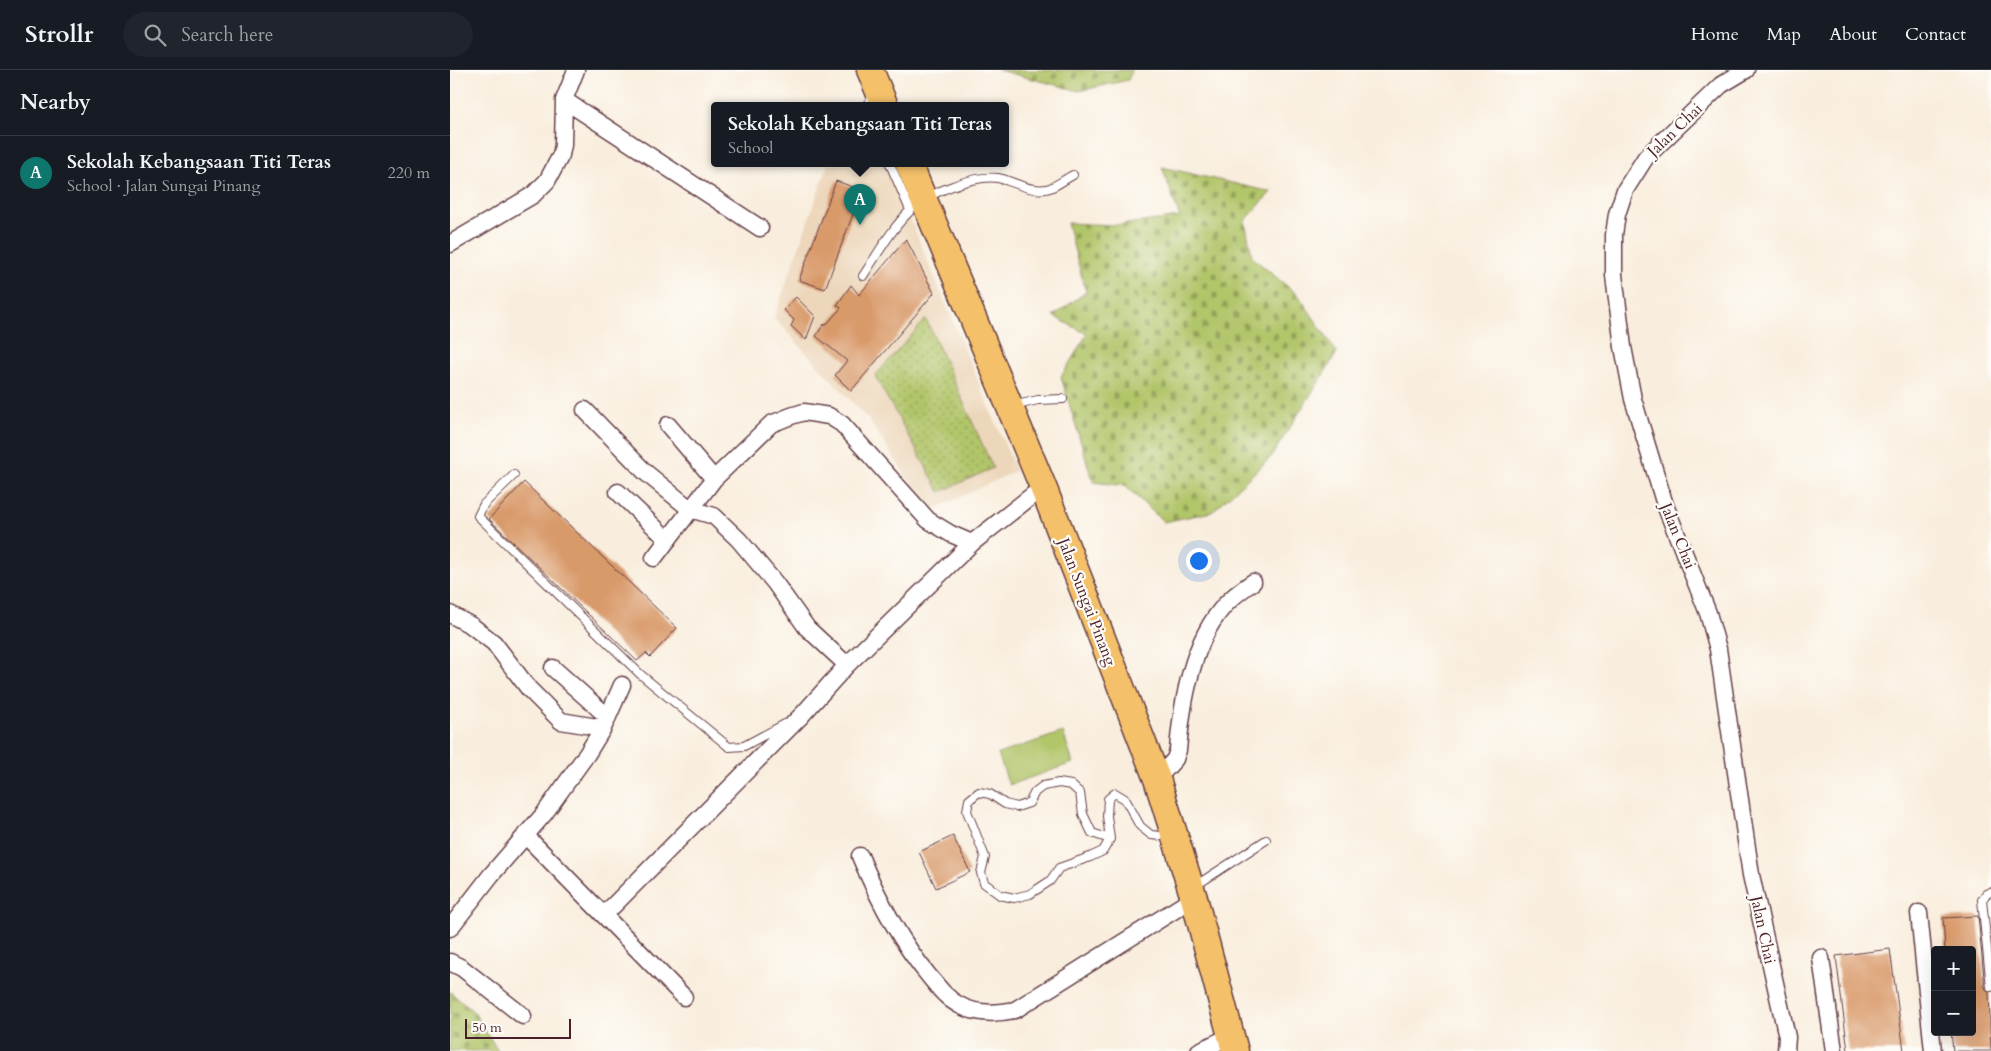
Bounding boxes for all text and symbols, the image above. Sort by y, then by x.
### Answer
search box [123,12,473,57]
text: Strollr [25,18,93,51]
icon: search [141,21,169,49]
text: Search here [181,22,273,48]
text: Home [1691,22,1739,47]
text: Map [1767,22,1801,47]
text: About [1829,22,1877,47]
text: Contact [1905,22,1966,47]
text: Nearby [20,88,91,117]
street label: Jalan Chai [1641,98,1708,163]
popup [711,102,1009,167]
text: Sekolah Kebangsaan Titi Teras [728,111,992,137]
text: School [728,137,773,159]
text: Sekolah Kebangsaan Titi Teras [67,149,331,175]
text: A [30,162,42,184]
text: 220 m [388,162,430,184]
text: School · Jalan Sungai Pinang [67,175,260,197]
pin: A [844,184,876,225]
street label: Jalan Chai [1654,498,1701,573]
street label: Jalan Sungai Pinang [1052,533,1122,669]
your location [1186,548,1212,574]
street label: Jalan Chai [1745,892,1781,967]
map controls [1931,946,1976,1036]
button: + [1931,946,1976,991]
button: − [1931,991,1976,1036]
scale bar [465,1016,571,1039]
text: 50 m [472,1018,502,1037]

